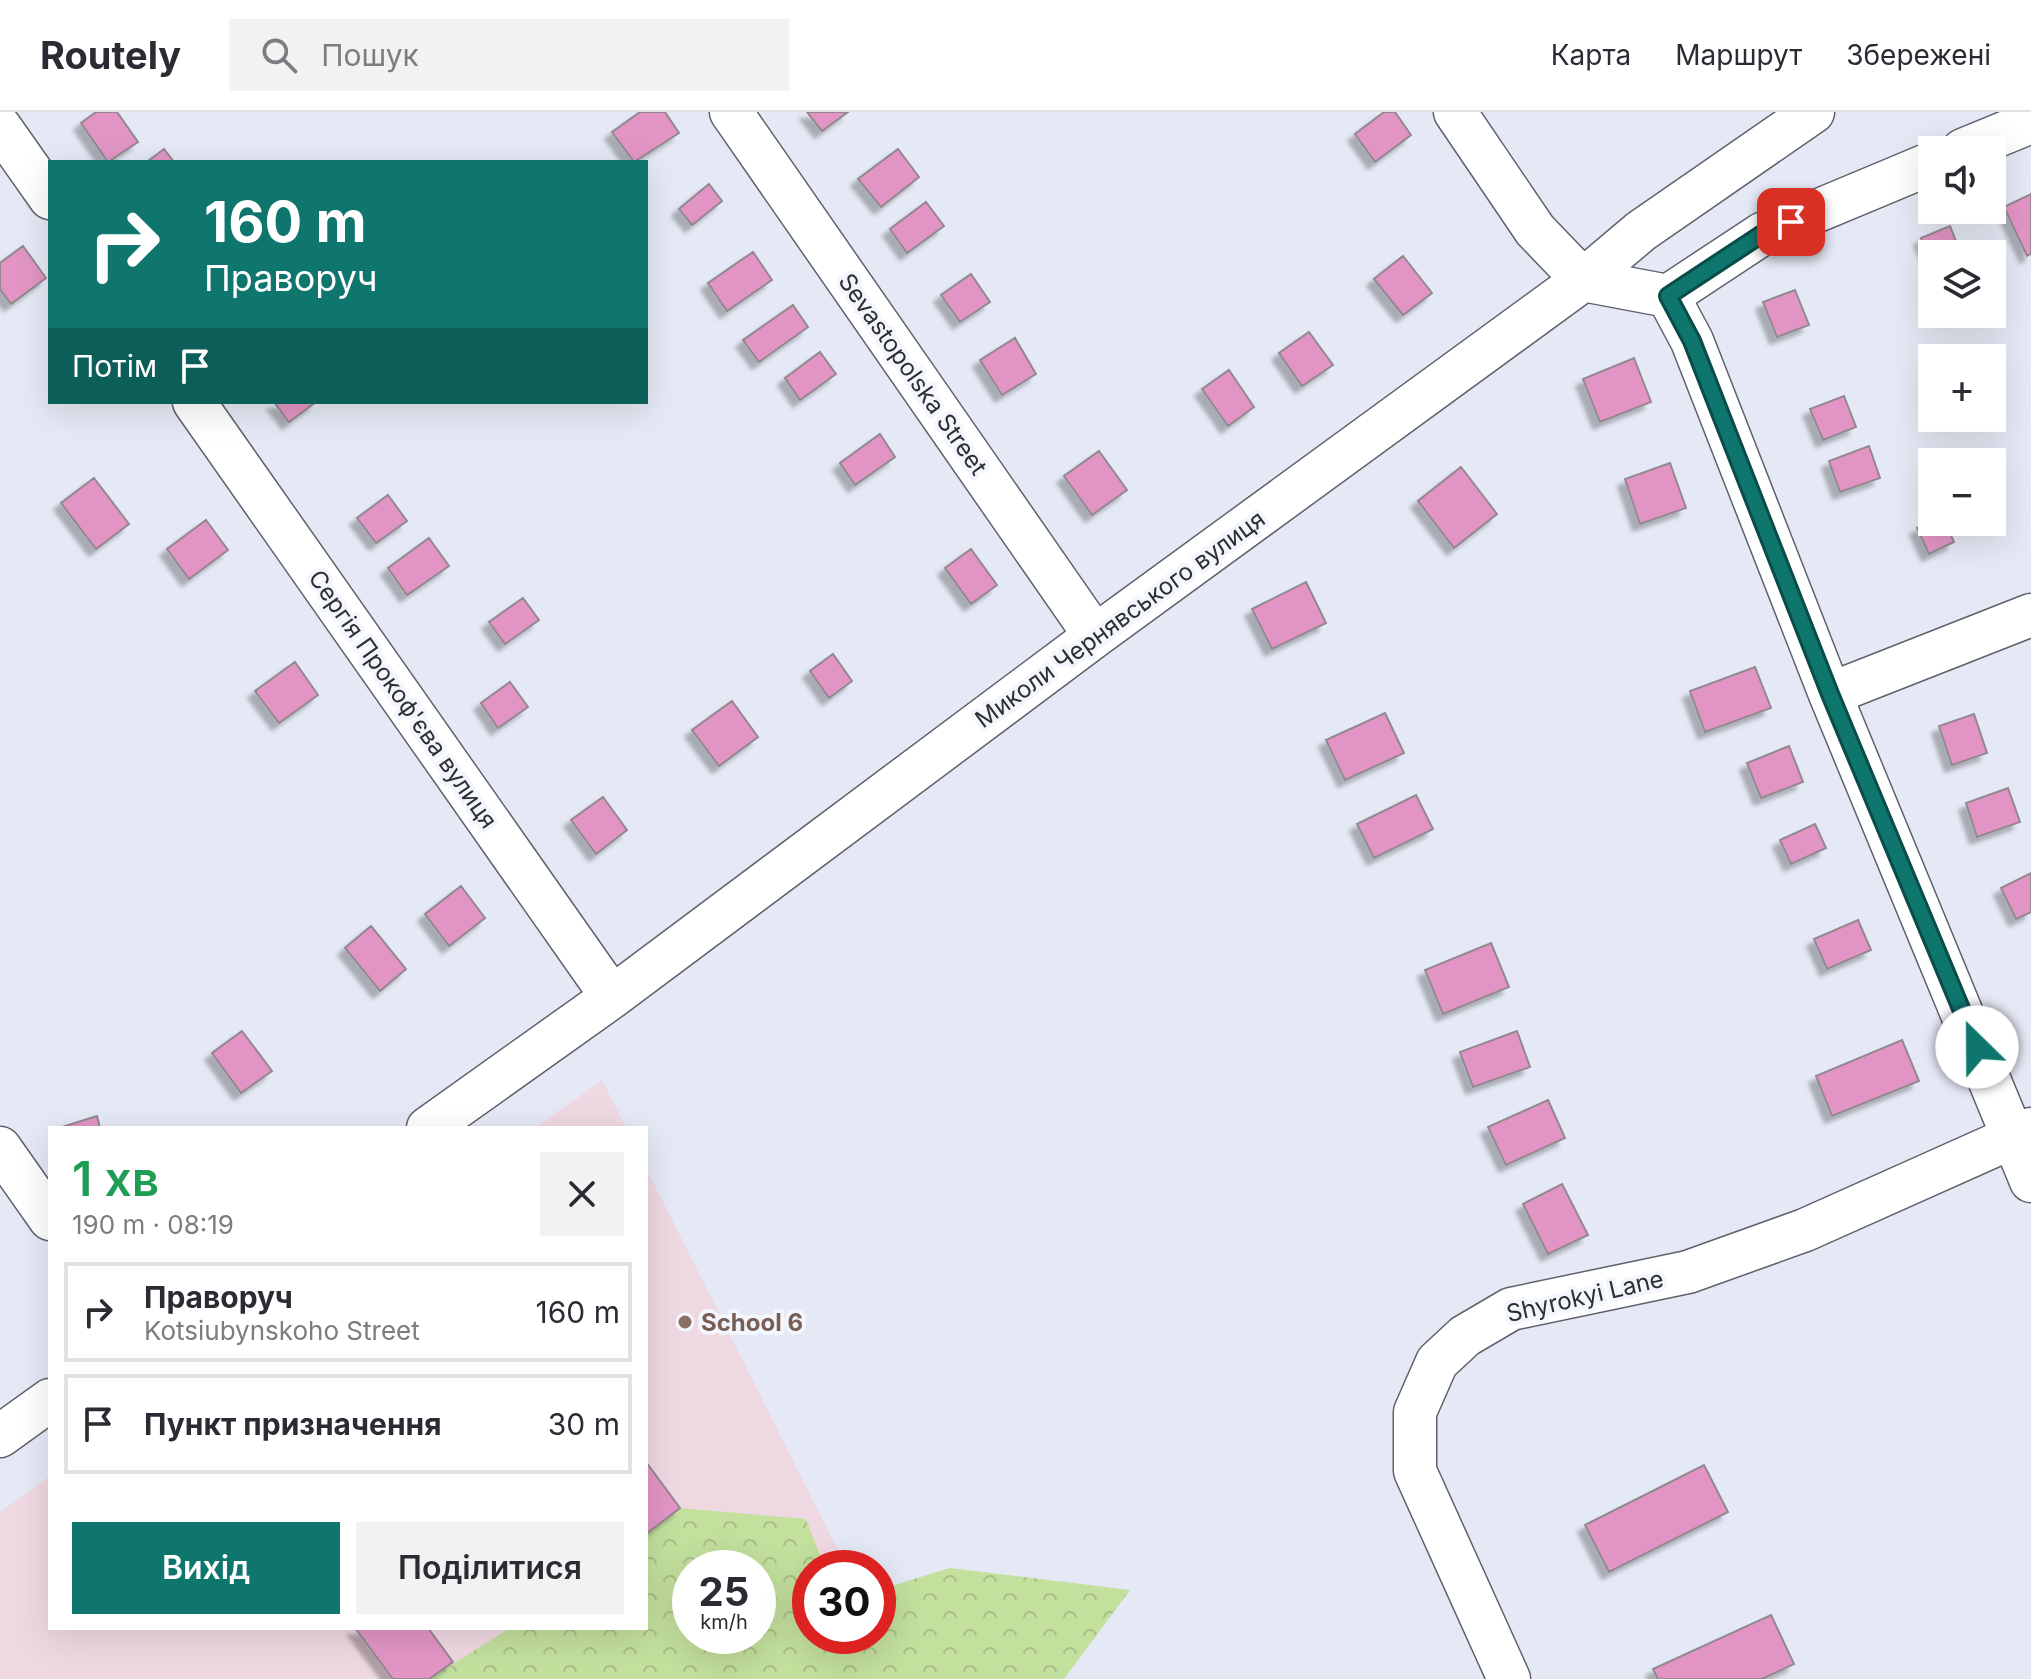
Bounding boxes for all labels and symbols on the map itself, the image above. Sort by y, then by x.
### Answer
pin [1757,188,1825,256]
street label: Sevastopolska Street [833,268,994,480]
street label: Миколи Чернявського вулиця [970,504,1270,734]
street label: Сергія Прокоф'єва вулиця [303,564,503,834]
position arrow [1935,1005,2019,1089]
street label: Shyrokyi Lane [1504,1264,1666,1328]
place label: School 6 [701,1308,803,1337]
marker: School 6 [676,1313,694,1331]
speed limit sign: 30 [792,1550,896,1654]

